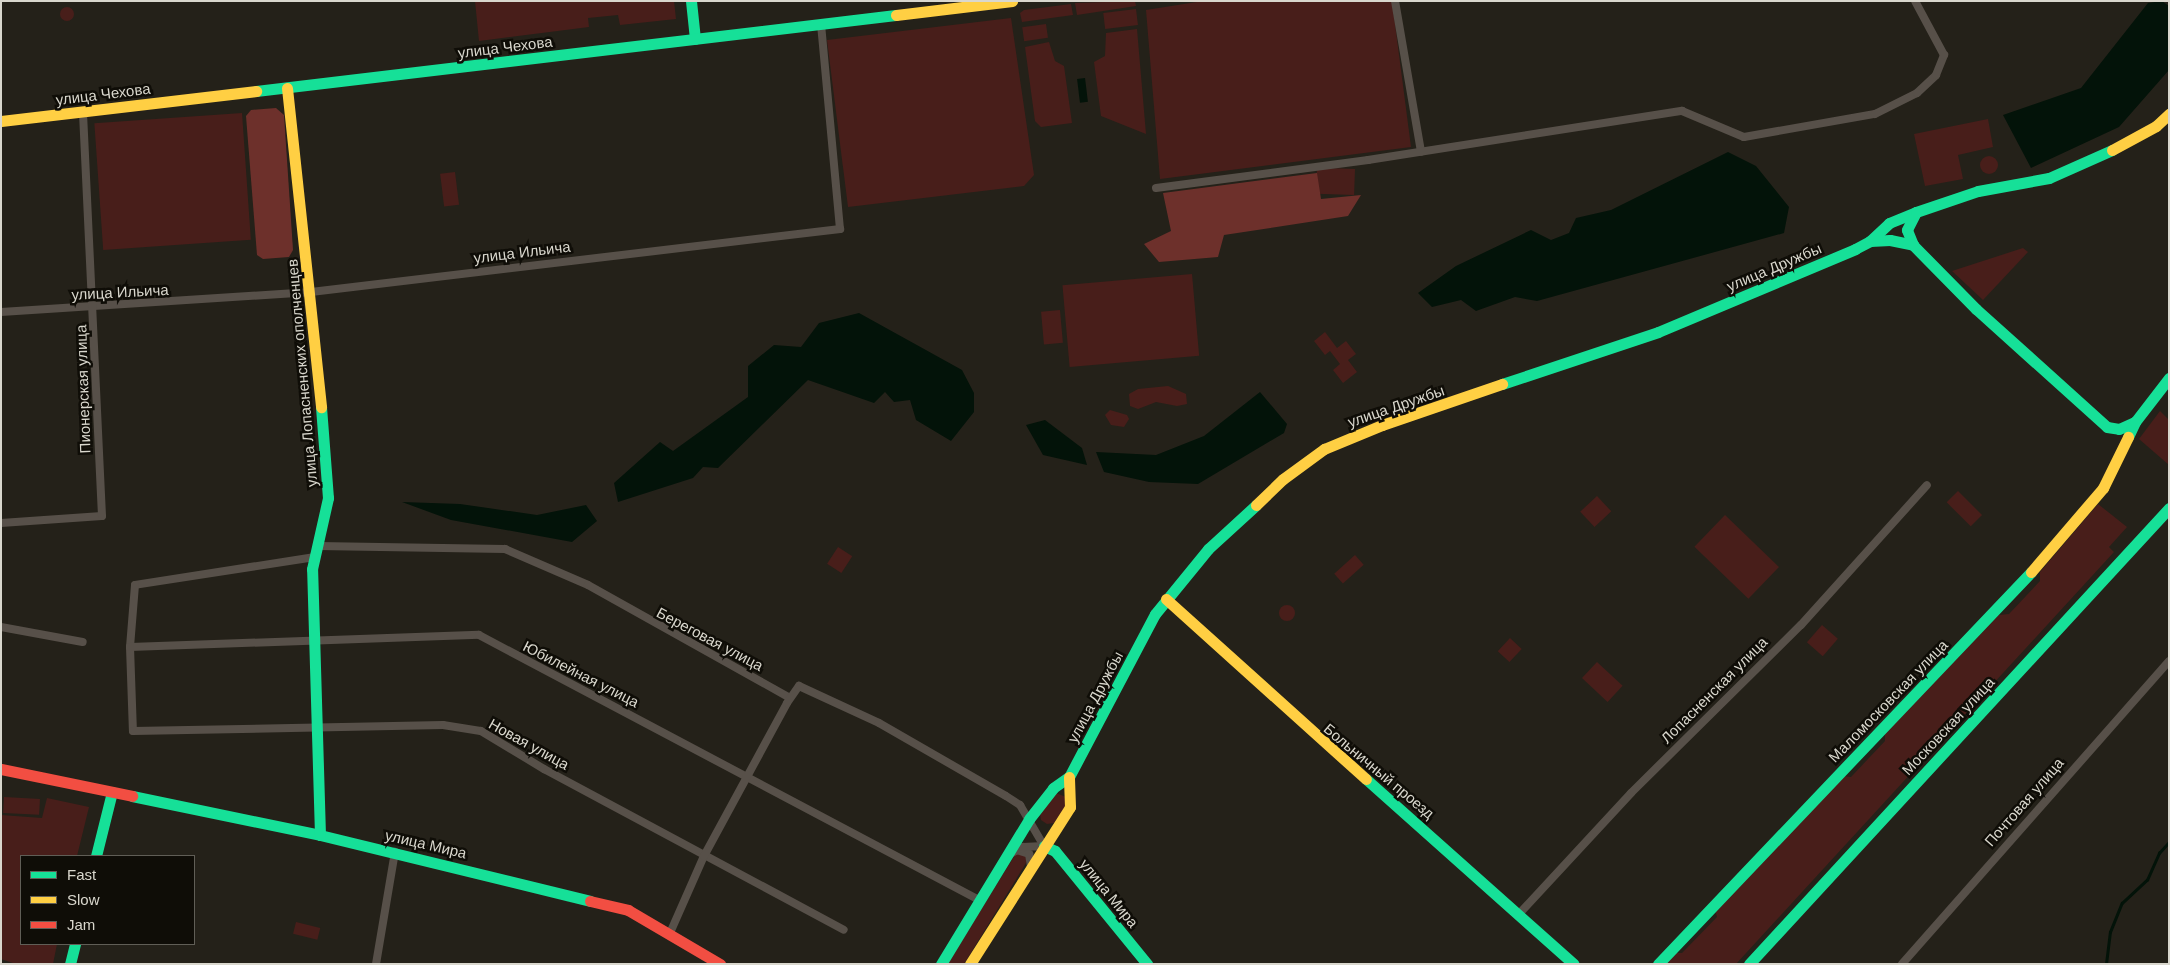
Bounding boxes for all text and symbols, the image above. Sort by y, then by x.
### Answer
street label: улица Чехова [457,32,553,62]
street label: улица Чехова [55,79,151,109]
street label: улица Ильича [473,237,571,267]
street label: улица Дружбы [1724,239,1824,295]
street label: улица Лопасненских ополченцев [283,258,321,488]
street label: улица Ильича [71,280,169,304]
street label: Пионерская улица [72,324,94,454]
street label: улица Дружбы [1345,381,1447,431]
street label: Береговая улица [654,603,766,675]
street label: Лопасненская улица [1657,633,1771,747]
street label: Маломосковская улица [1825,636,1951,766]
street label: Юбилейная улица [520,637,642,711]
street label: улица Дружбы [1063,648,1127,746]
street label: Московская улица [1898,673,1998,779]
street label: Новая улица [486,715,572,773]
street label: Больничный проезд [1320,720,1438,822]
street label: Почтовая улица [1981,754,2067,850]
street label: улица Мира [384,826,468,862]
legend [20,855,195,945]
street label: улица Мира [1076,855,1142,931]
text: Fast [67,866,96,883]
text: Slow [67,891,100,908]
text: Jam [67,916,95,933]

